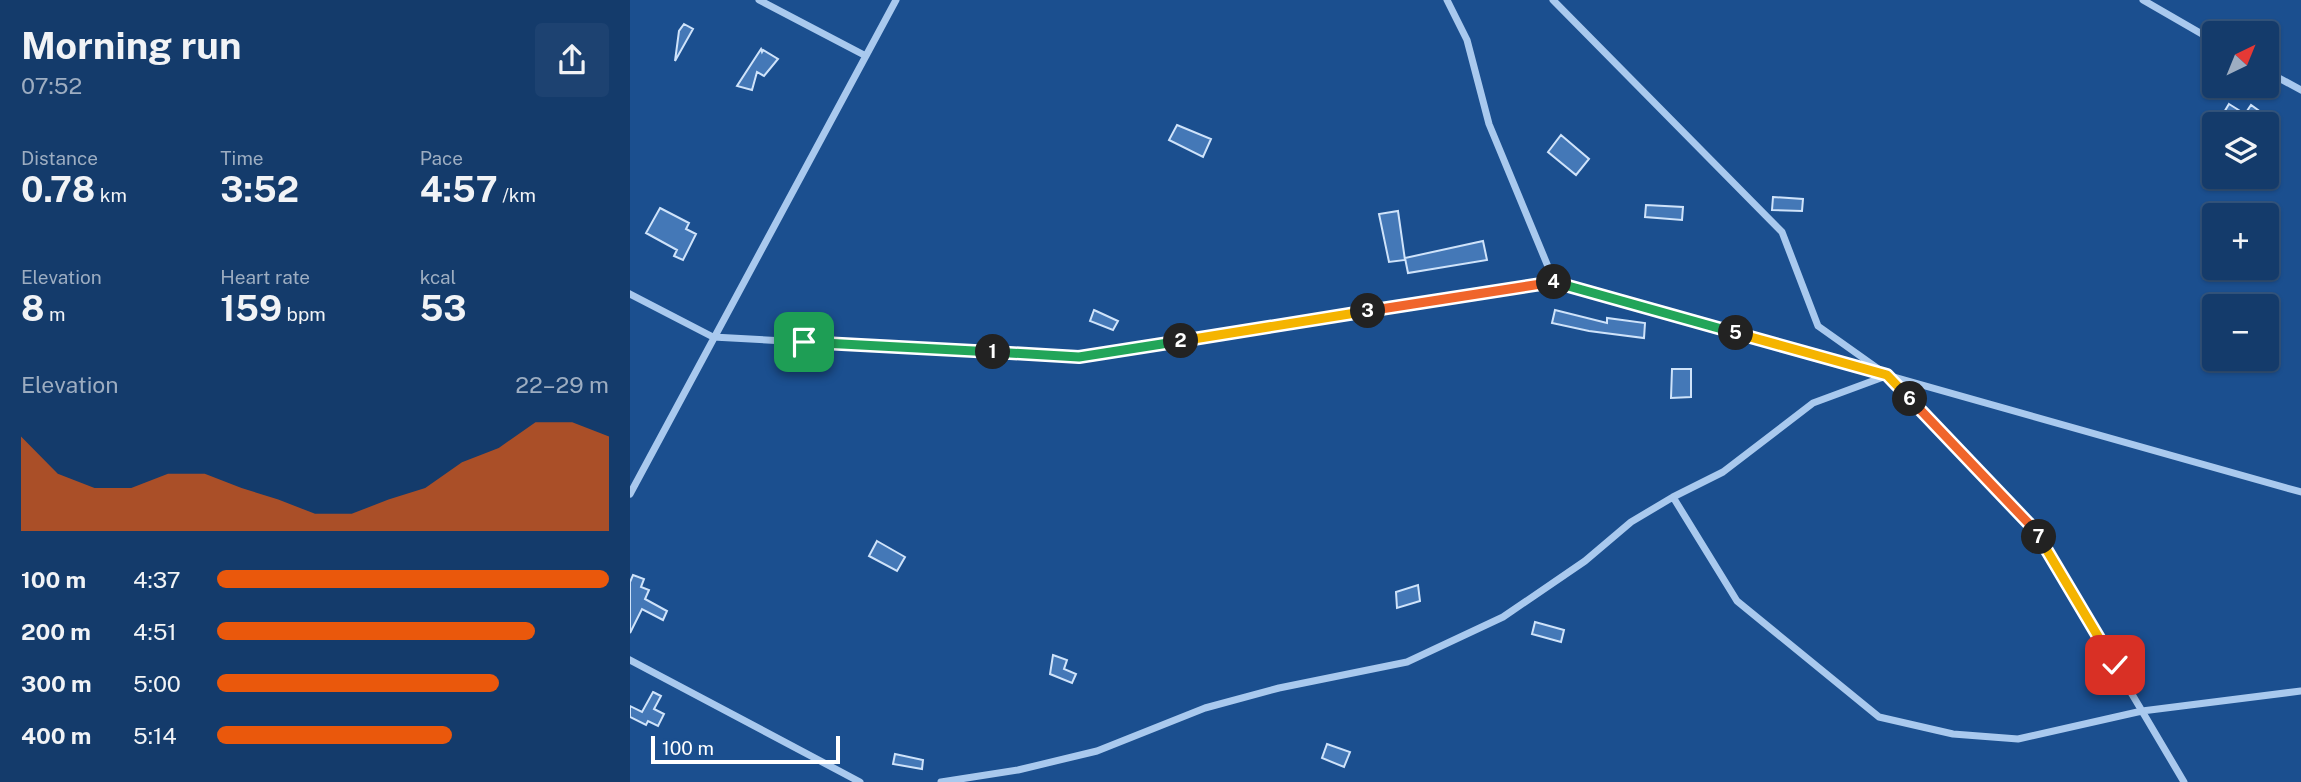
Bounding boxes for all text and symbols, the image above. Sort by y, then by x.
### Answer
north arrow [2202,21,2278,98]
map controls [2202,21,2279,371]
text: Morning run [21,23,242,68]
button: share [535,23,609,97]
text: 07:52 [21,72,82,99]
button: layers [2202,112,2279,189]
text: Distance [21,147,98,169]
text: Time [220,147,264,169]
text: Pace [420,147,463,169]
text: 0.78 [21,169,95,210]
text: 3:52 [220,169,299,210]
text: 4:57 [420,169,498,210]
text: km [95,184,127,206]
text: /km [498,184,536,206]
button: + [2202,203,2279,280]
pin: 4 [1536,264,1572,300]
text: Elevation [21,266,102,288]
text: Heart rate [220,266,310,288]
text: kcal [420,266,456,288]
text: 4 [1547,270,1560,292]
text: 8 [21,288,45,329]
text: 159 [220,288,282,329]
text: 53 [420,288,467,329]
pin: 3 [1350,294,1386,328]
button: − [2202,294,2279,371]
text: 3 [1361,299,1374,321]
text: m [45,303,66,325]
text: bpm [282,303,326,325]
pin [774,312,834,372]
pin: 5 [1718,316,1754,350]
text: 5 [1729,321,1742,343]
icon: arrive [785,323,823,361]
pin: 2 [1164,324,1198,358]
text: 2 [1174,329,1187,351]
pin: 1 [976,334,1010,370]
text: 1 [988,340,997,362]
text: Elevation [21,371,119,398]
text: 22–29 m [515,371,609,398]
pin: 6 [1892,382,1928,416]
text: 6 [1903,387,1916,409]
pin: 7 [2022,520,2056,554]
text: 7 [2033,525,2044,547]
text: 100 m [21,566,86,593]
text: 4:37 [133,566,181,593]
text: 200 m [21,618,91,645]
text: 4:51 [133,618,177,645]
pin [2085,635,2145,695]
icon: check [2096,646,2134,684]
text: 300 m [21,670,92,697]
text: 5:00 [133,670,181,697]
text: 400 m [21,722,91,749]
text: 5:14 [133,722,177,749]
scale bar [651,733,840,765]
text: 100 m [662,737,714,759]

